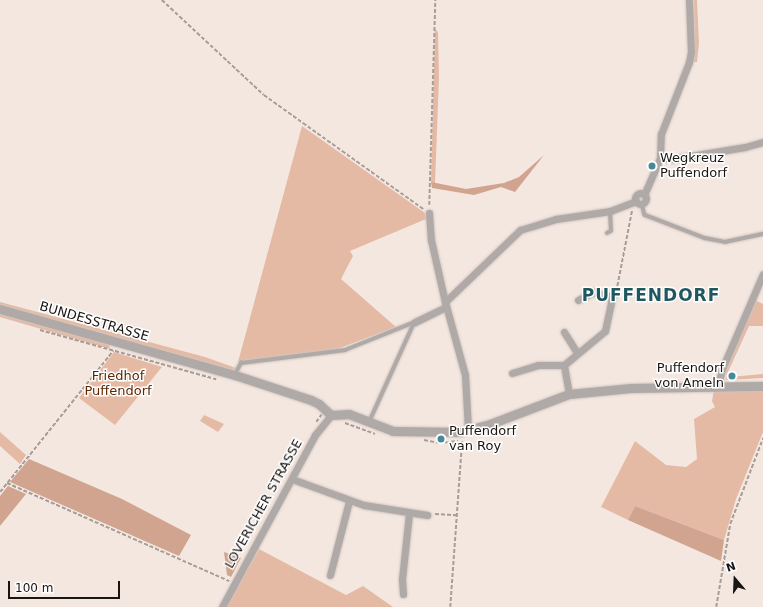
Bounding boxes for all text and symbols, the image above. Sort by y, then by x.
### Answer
place label: Wegkreuz Puffendorf [660,151,727,182]
marker: Wegkreuz Puffendorf [647,161,657,171]
district label: PUFFENDORF [582,286,720,306]
street label: BUNDESSTRASSE [38,299,150,345]
place label: Puffendorf von Ameln [655,361,724,392]
park label: Friedhof Puffendorf [84,369,152,400]
marker: Puffendorf von Ameln [727,371,737,381]
place label: Puffendorf van Roy [449,424,516,455]
marker: Puffendorf van Roy [436,434,446,444]
street label: LOVERICHER STRASSE [222,437,306,571]
north arrow [715,559,755,599]
text: N [724,560,737,575]
scale bar [10,573,122,599]
text: 100 m [15,581,53,595]

